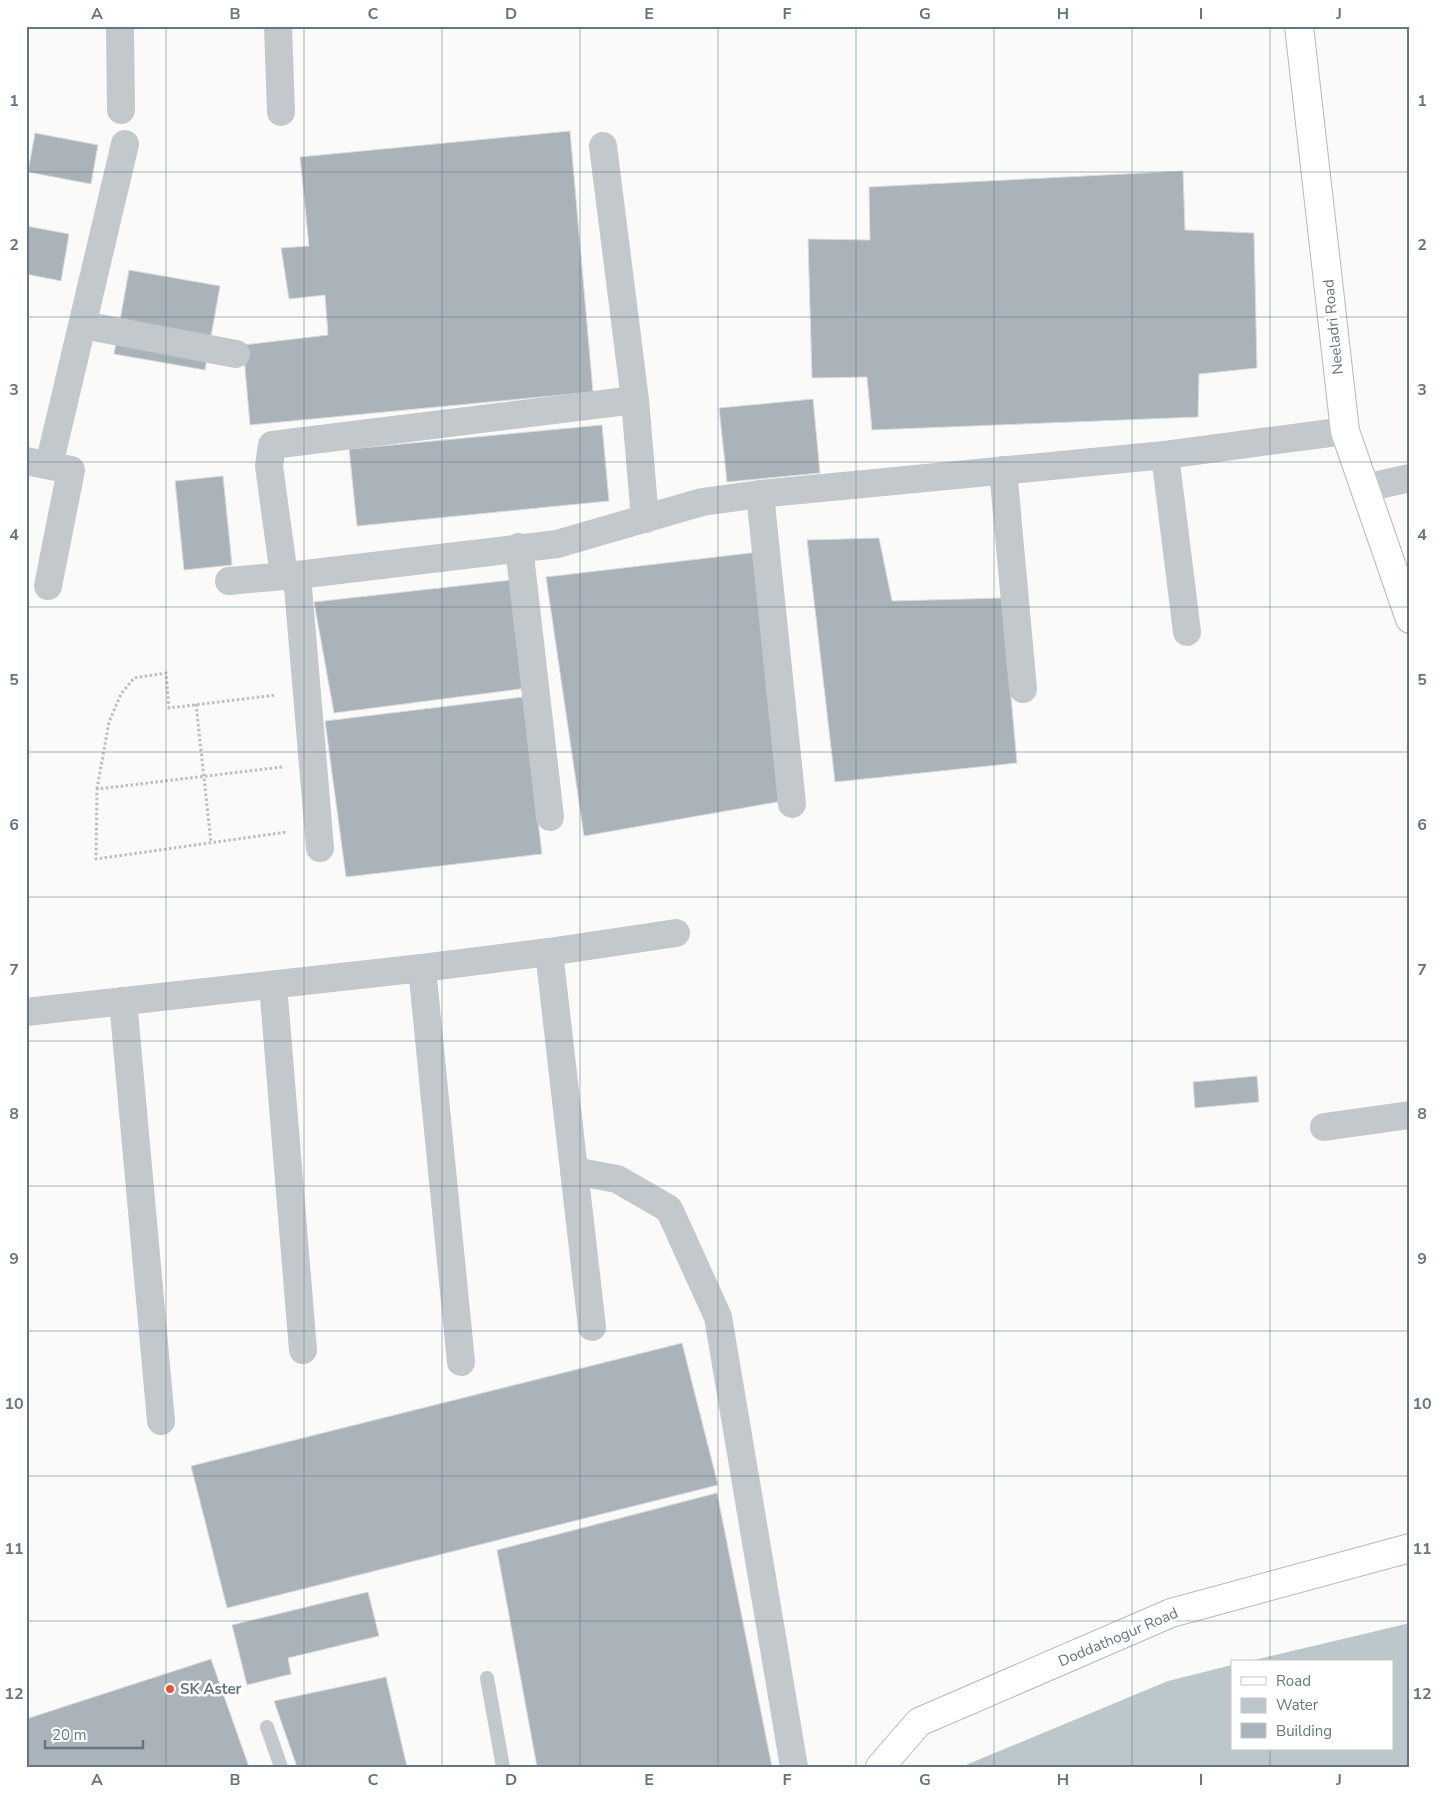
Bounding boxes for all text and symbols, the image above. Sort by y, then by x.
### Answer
text: A [91,3,103,25]
text: B [229,3,241,25]
text: C [368,3,379,25]
text: D [505,3,517,25]
text: E [644,3,654,25]
text: F [783,3,792,25]
text: G [919,3,931,25]
text: H [1057,3,1069,25]
text: I [1199,3,1203,25]
text: J [1335,3,1342,25]
text: 1 [9,90,19,112]
text: 1 [1417,90,1427,112]
text: 2 [9,234,19,256]
text: 2 [1417,234,1427,256]
street label: Neeladri Road [1318,278,1348,376]
text: 3 [9,379,19,401]
text: 3 [1417,379,1427,401]
text: 4 [9,524,19,546]
text: 4 [1417,524,1427,546]
text: 5 [9,669,19,691]
text: 5 [1417,669,1427,691]
text: 6 [9,814,19,836]
text: 6 [1417,814,1427,836]
text: 7 [9,959,19,981]
text: 7 [1417,959,1427,981]
text: 8 [9,1103,19,1125]
text: 8 [1417,1103,1427,1125]
text: 9 [9,1248,19,1270]
text: 9 [1417,1248,1427,1270]
text: 10 [4,1393,24,1415]
text: 10 [1412,1393,1432,1415]
text: 11 [4,1538,24,1560]
text: 11 [1412,1538,1432,1560]
street label: Doddathogur Road [1055,1603,1181,1671]
legend [1231,1660,1394,1750]
text: Road [1276,1671,1311,1691]
place label: SK Aster [180,1679,242,1699]
text: 12 [4,1683,24,1705]
marker: SK Aster [164,1683,176,1695]
text: 12 [1412,1683,1432,1705]
text: Water [1276,1695,1319,1715]
scale bar [45,1718,142,1750]
text: Building [1276,1721,1332,1741]
text: 20 m [52,1725,87,1745]
text: A [91,1769,103,1791]
text: B [229,1769,241,1791]
text: C [368,1769,379,1791]
text: D [505,1769,517,1791]
text: E [644,1769,654,1791]
text: F [783,1769,792,1791]
text: G [919,1769,931,1791]
text: H [1057,1769,1069,1791]
text: I [1199,1769,1203,1791]
text: J [1335,1769,1342,1791]

